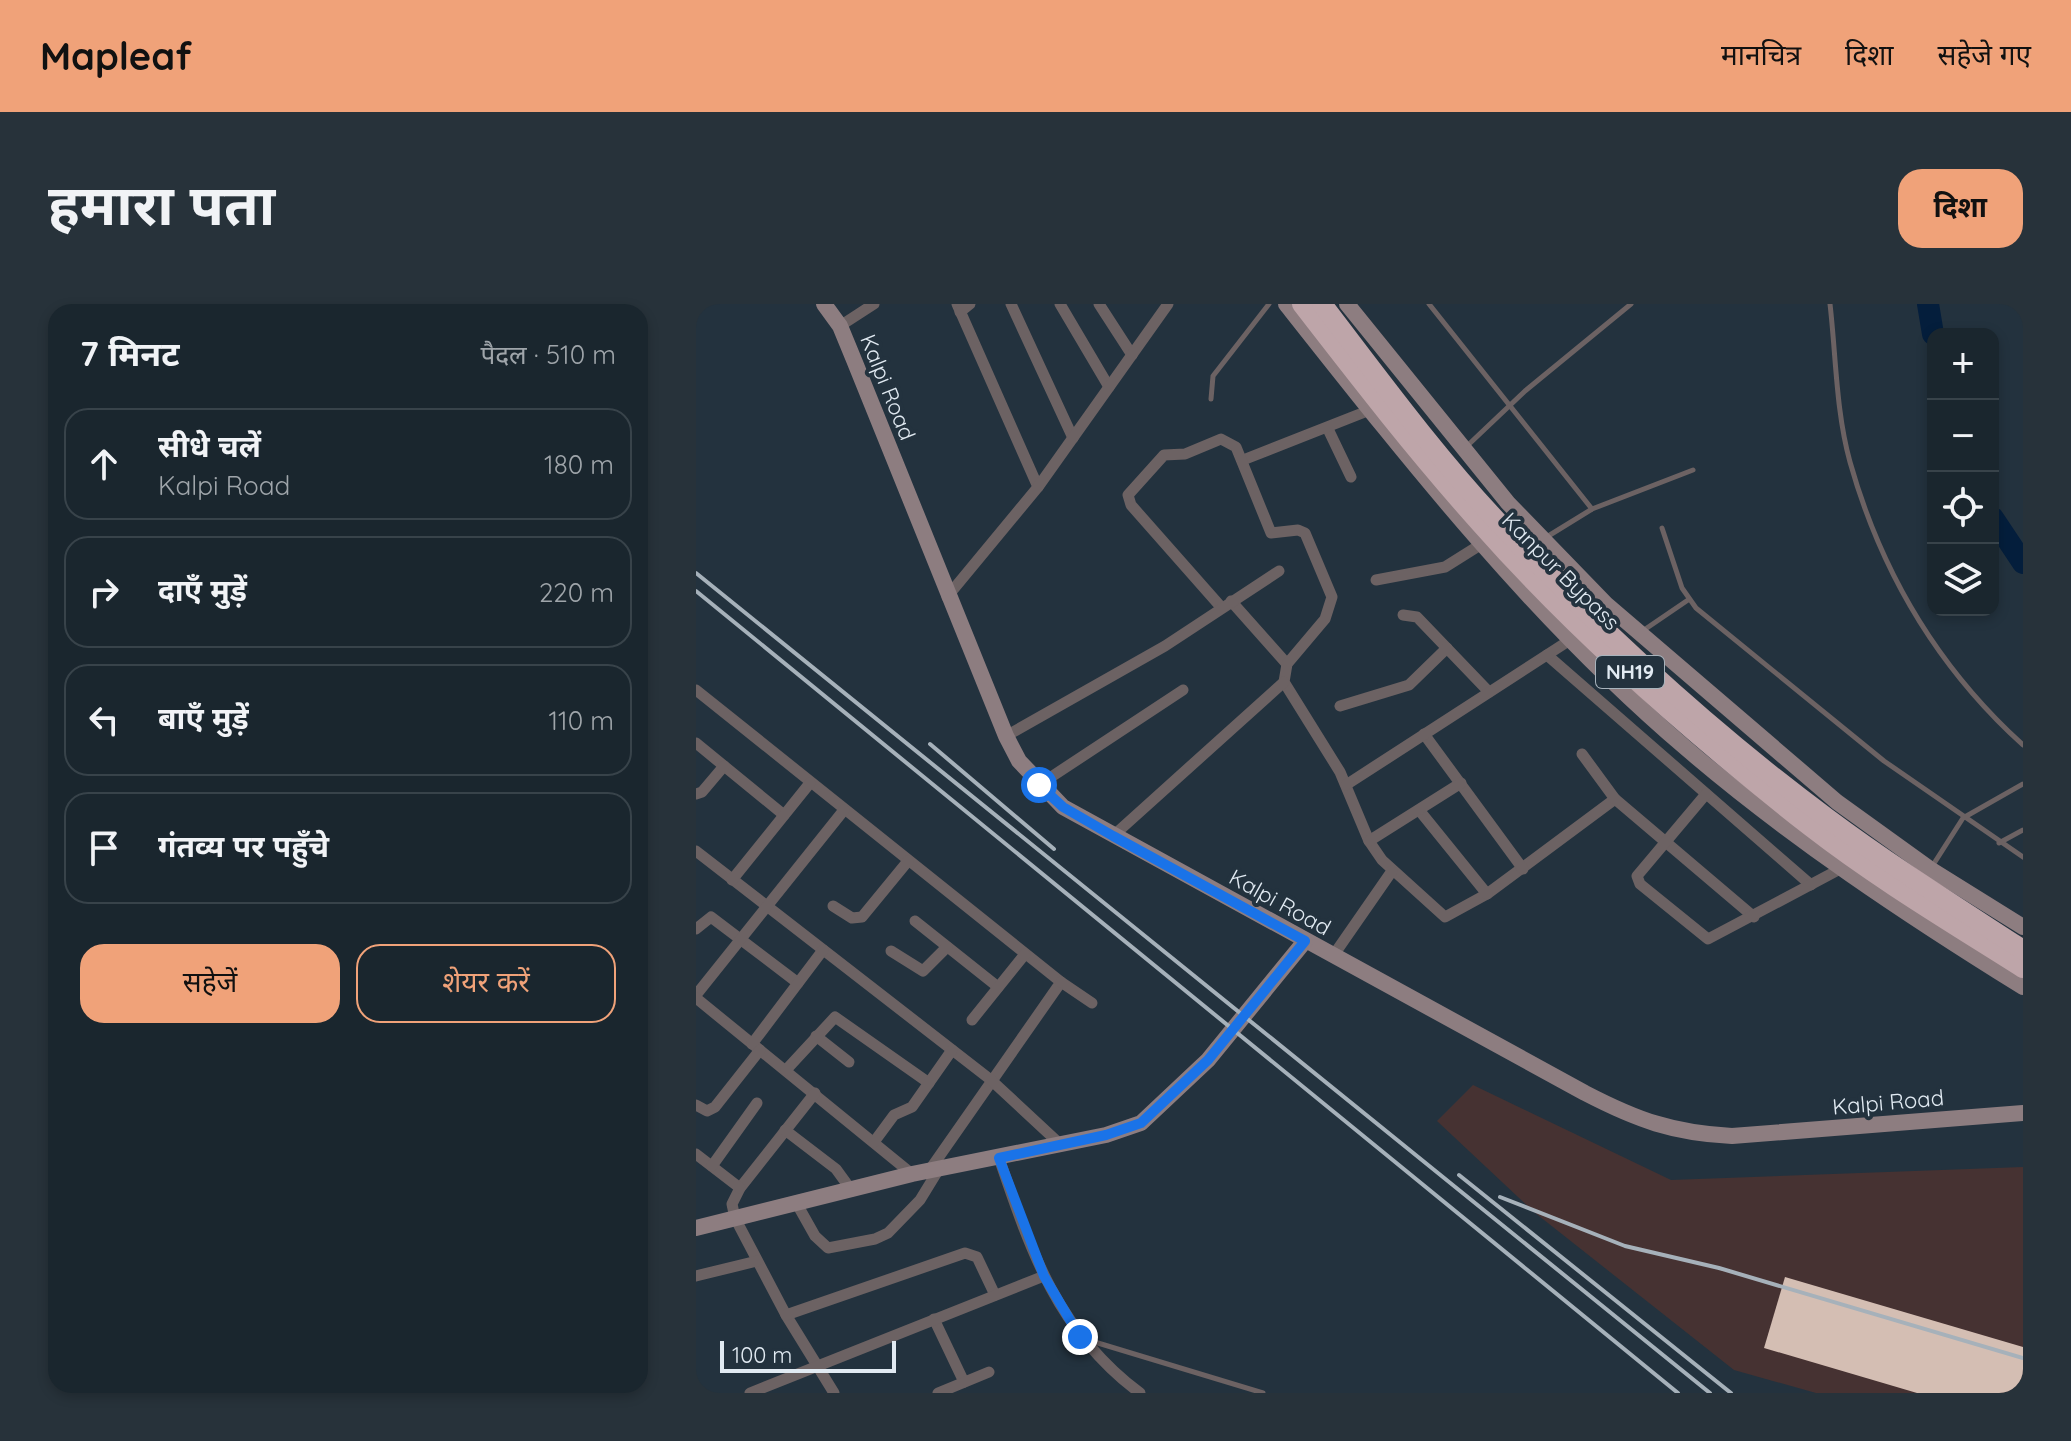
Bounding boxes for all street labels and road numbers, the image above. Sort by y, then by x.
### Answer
street label: Kalpi Road [854,330,922,444]
street label: Kanpur Bypass [1496,506,1626,636]
road number: NH19 [1596,656,1664,688]
street label: Kalpi Road [1224,863,1336,941]
street label: Kalpi Road [1831,1083,1945,1121]

